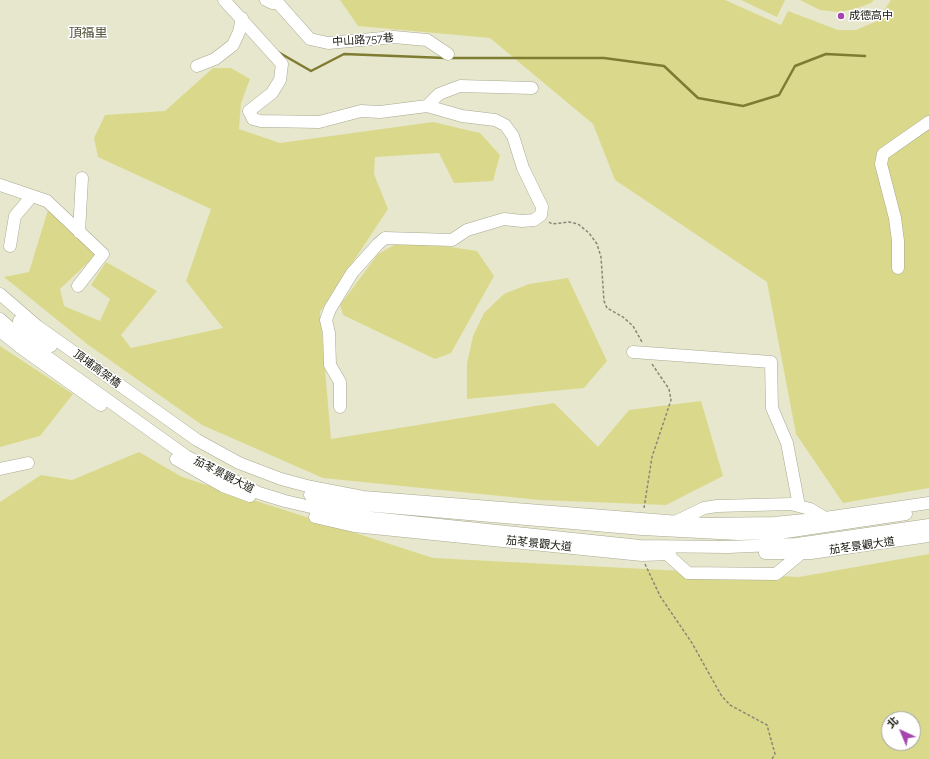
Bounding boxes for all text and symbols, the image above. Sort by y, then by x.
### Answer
place label: 成德高中 [849,9,893,23]
marker: 成德高中 [836,11,846,21]
district label: 頂福里 [69,25,107,41]
street label: 中山路757巷 [332,31,394,49]
street label: 頂埔高架橋 [71,347,123,391]
street label: 茄苳景觀大道 [192,454,256,496]
street label: 茄苳景觀大道 [505,534,573,554]
street label: 茄苳景觀大道 [828,535,896,557]
north arrow [881,711,921,751]
text: 北 [885,714,901,731]

